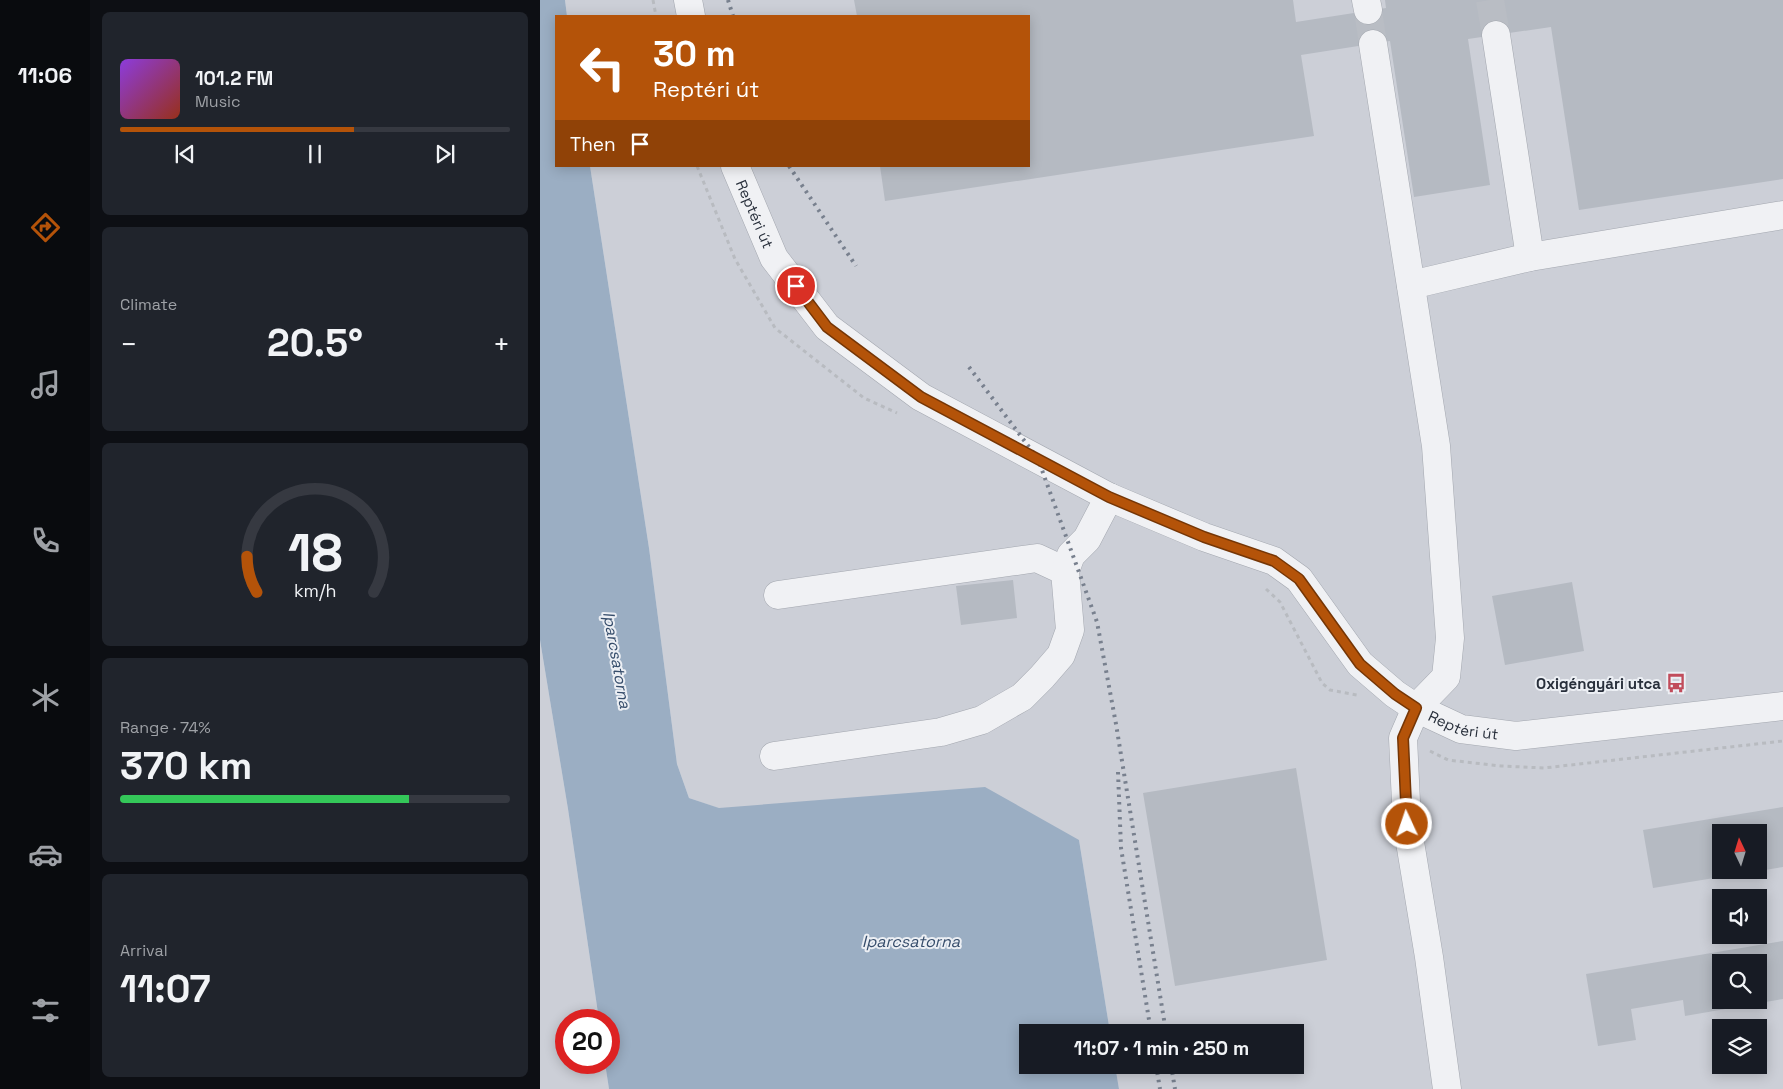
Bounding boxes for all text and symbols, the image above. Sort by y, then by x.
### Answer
text: 30 m [653,32,736,76]
icon: left [570,35,635,100]
text: 11:06 [18,61,72,89]
text: 101.2 FM [195,66,273,91]
text: Reptéri út [653,75,759,103]
text: Music [195,91,241,112]
icon: arrive [626,130,654,158]
text: Then [570,132,616,157]
icon: previous [171,140,199,168]
icon: pause [301,140,329,168]
icon: next [431,140,459,168]
street label: Reptéri út [732,177,778,251]
icon: directions [28,210,63,245]
pin [775,265,817,307]
icon: arrive [782,272,810,300]
text: Climate [120,294,177,315]
text: 20.5° [267,319,363,367]
text: − [120,326,137,362]
text: + [493,326,510,362]
icon: music [28,367,63,402]
text: 18 [288,520,342,586]
icon: phone [28,523,63,558]
text: km/h [294,579,336,602]
water label: Iparcsatorna [598,610,636,711]
bus stop icon: Oxigéngyári utca [1665,672,1687,694]
place label: Oxigéngyári utca [1536,674,1661,693]
icon: climate [28,680,63,715]
street label: Reptéri út [1425,706,1500,743]
text: Range · 74% [120,717,211,738]
text: 370 km [120,742,252,790]
position arrow [1380,797,1432,849]
north arrow [1712,824,1768,879]
map controls [1712,824,1767,1074]
icon: car [28,837,63,872]
button: sound [1712,889,1767,944]
water label: Iparcsatorna [862,931,961,952]
text: Arrival [120,940,168,961]
button: search [1712,954,1767,1009]
text: 11:07 [120,965,211,1013]
icon: filters [28,993,63,1028]
speed limit sign: 20 [555,1009,620,1074]
button: layers [1712,1019,1767,1074]
text: 11:07 · 1 min · 250 m [1074,1036,1249,1061]

